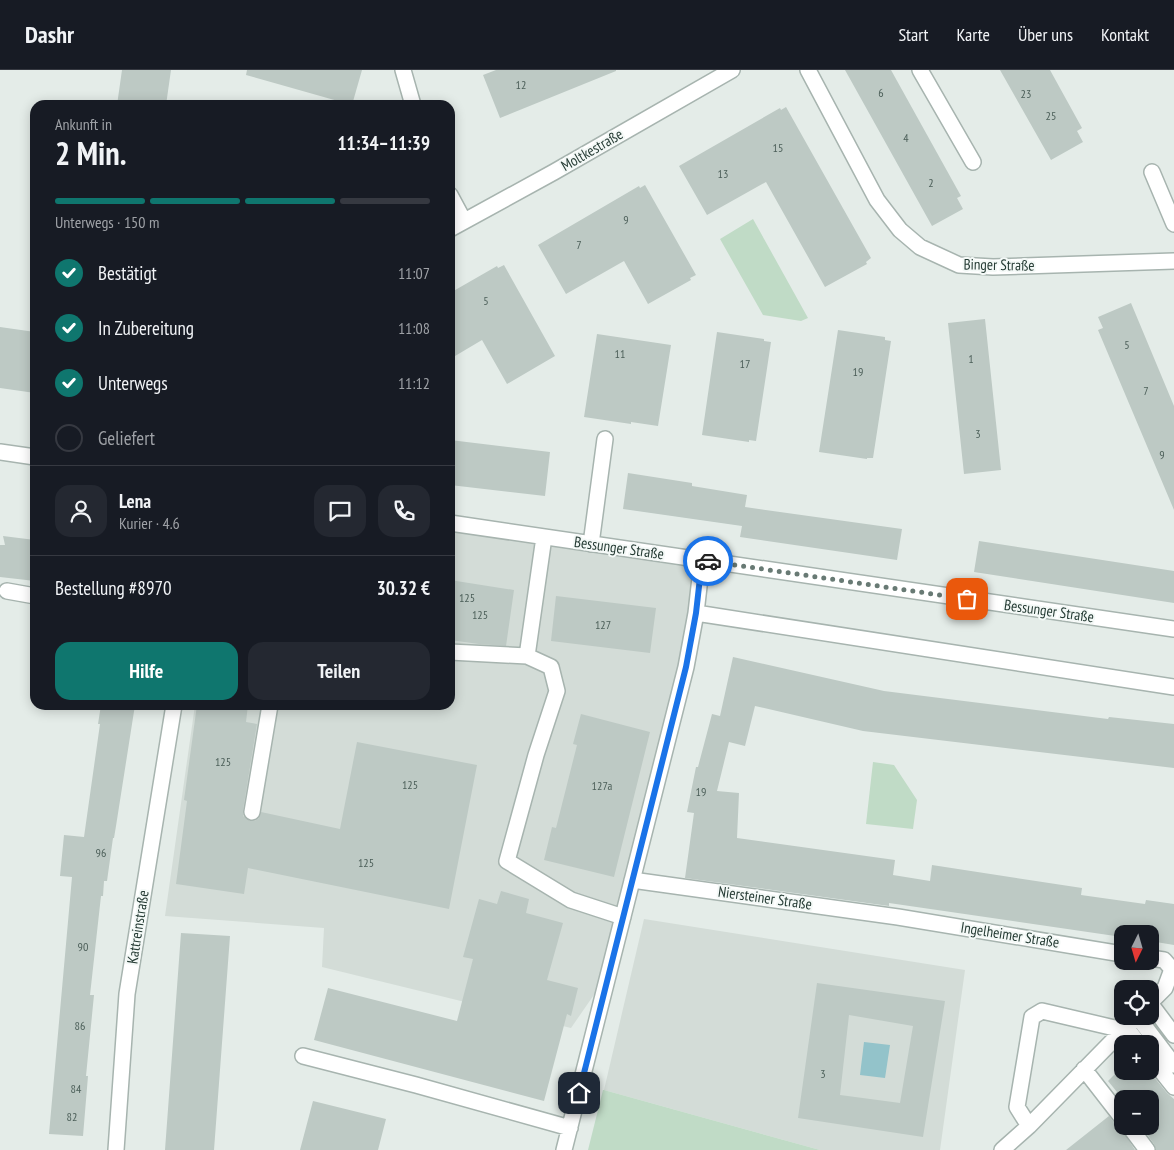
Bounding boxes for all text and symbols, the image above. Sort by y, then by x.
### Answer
text: Dashr [25,19,74,50]
text: Start [898,23,929,46]
text: Karte [957,23,990,46]
text: Über uns [1018,23,1073,46]
text: Kontakt [1101,23,1149,46]
house number: 12 [516,77,526,92]
house number: 6 [878,85,884,100]
house number: 23 [1021,86,1031,101]
house number: 25 [1046,108,1056,123]
text: Ankunft in [55,114,112,134]
street label: Moltkestraße [557,124,626,175]
house number: 4 [903,130,909,145]
text: 11:34–11:39 [337,131,430,155]
text: 2 Min. [55,132,126,174]
house number: 15 [773,140,783,155]
house number: 13 [718,166,728,181]
house number: 2 [928,175,934,190]
text: Unterwegs · 150 m [55,212,159,232]
house number: 9 [623,212,629,227]
house number: 7 [576,237,582,252]
street label: Binger Straße [963,254,1035,275]
icon: check [55,259,83,287]
text: Bestätigt [98,261,157,285]
text: 11:07 [398,263,430,283]
house number: 5 [483,293,489,308]
icon: check [55,314,83,342]
text: In Zubereitung [98,316,194,340]
text: 11:08 [398,318,430,338]
house number: 5 [1124,337,1130,352]
house number: 11 [615,346,625,361]
house number: 1 [968,351,974,366]
house number: 17 [740,356,750,371]
house number: 19 [853,364,863,379]
icon: check [55,369,83,397]
text: Unterwegs [98,371,168,395]
text: 11:12 [398,373,430,393]
house number: 7 [1143,383,1149,398]
text: Geliefert [98,426,155,450]
house number: 3 [975,426,981,441]
house number: 9 [1159,447,1165,462]
button: person [55,485,107,537]
button: chat [314,485,366,537]
button: phone [378,485,430,537]
text: Lena [119,489,151,513]
text: Kurier · 4.6 [119,513,180,533]
street label: Bessunger Straße [573,532,665,563]
courier [683,536,733,586]
icon: car [694,547,722,575]
text: Bestellung #8970 [55,576,172,600]
text: 30.32 € [377,576,430,600]
pin [946,578,988,620]
icon: bag [953,585,981,613]
house number: 125 [459,590,475,605]
street label: Bessunger Straße [1003,595,1095,626]
house number: 125 [472,607,488,622]
house number: 127 [595,617,611,632]
button: Hilfe [55,642,238,700]
button: Teilen [248,642,430,700]
house number: 125 [215,754,231,769]
house number: 125 [402,777,418,792]
house number: 127a [592,778,613,793]
house number: 19 [696,784,706,799]
house number: 96 [96,845,106,860]
house number: 125 [358,855,374,870]
street label: Niersteiner Straße [717,882,813,913]
street label: Kattreinstraße [122,889,153,965]
street label: Ingelheimer Straße [959,917,1061,952]
north arrow [1114,925,1159,970]
map controls [1114,925,1159,1135]
house number: 90 [78,939,88,954]
button: locate [1114,980,1159,1025]
house number: 86 [75,1018,85,1033]
button: + [1114,1035,1159,1080]
house number: 3 [820,1066,826,1081]
pin [558,1072,600,1114]
icon: home [565,1079,593,1107]
house number: 84 [71,1081,82,1096]
button: − [1114,1090,1159,1135]
house number: 82 [67,1109,77,1124]

